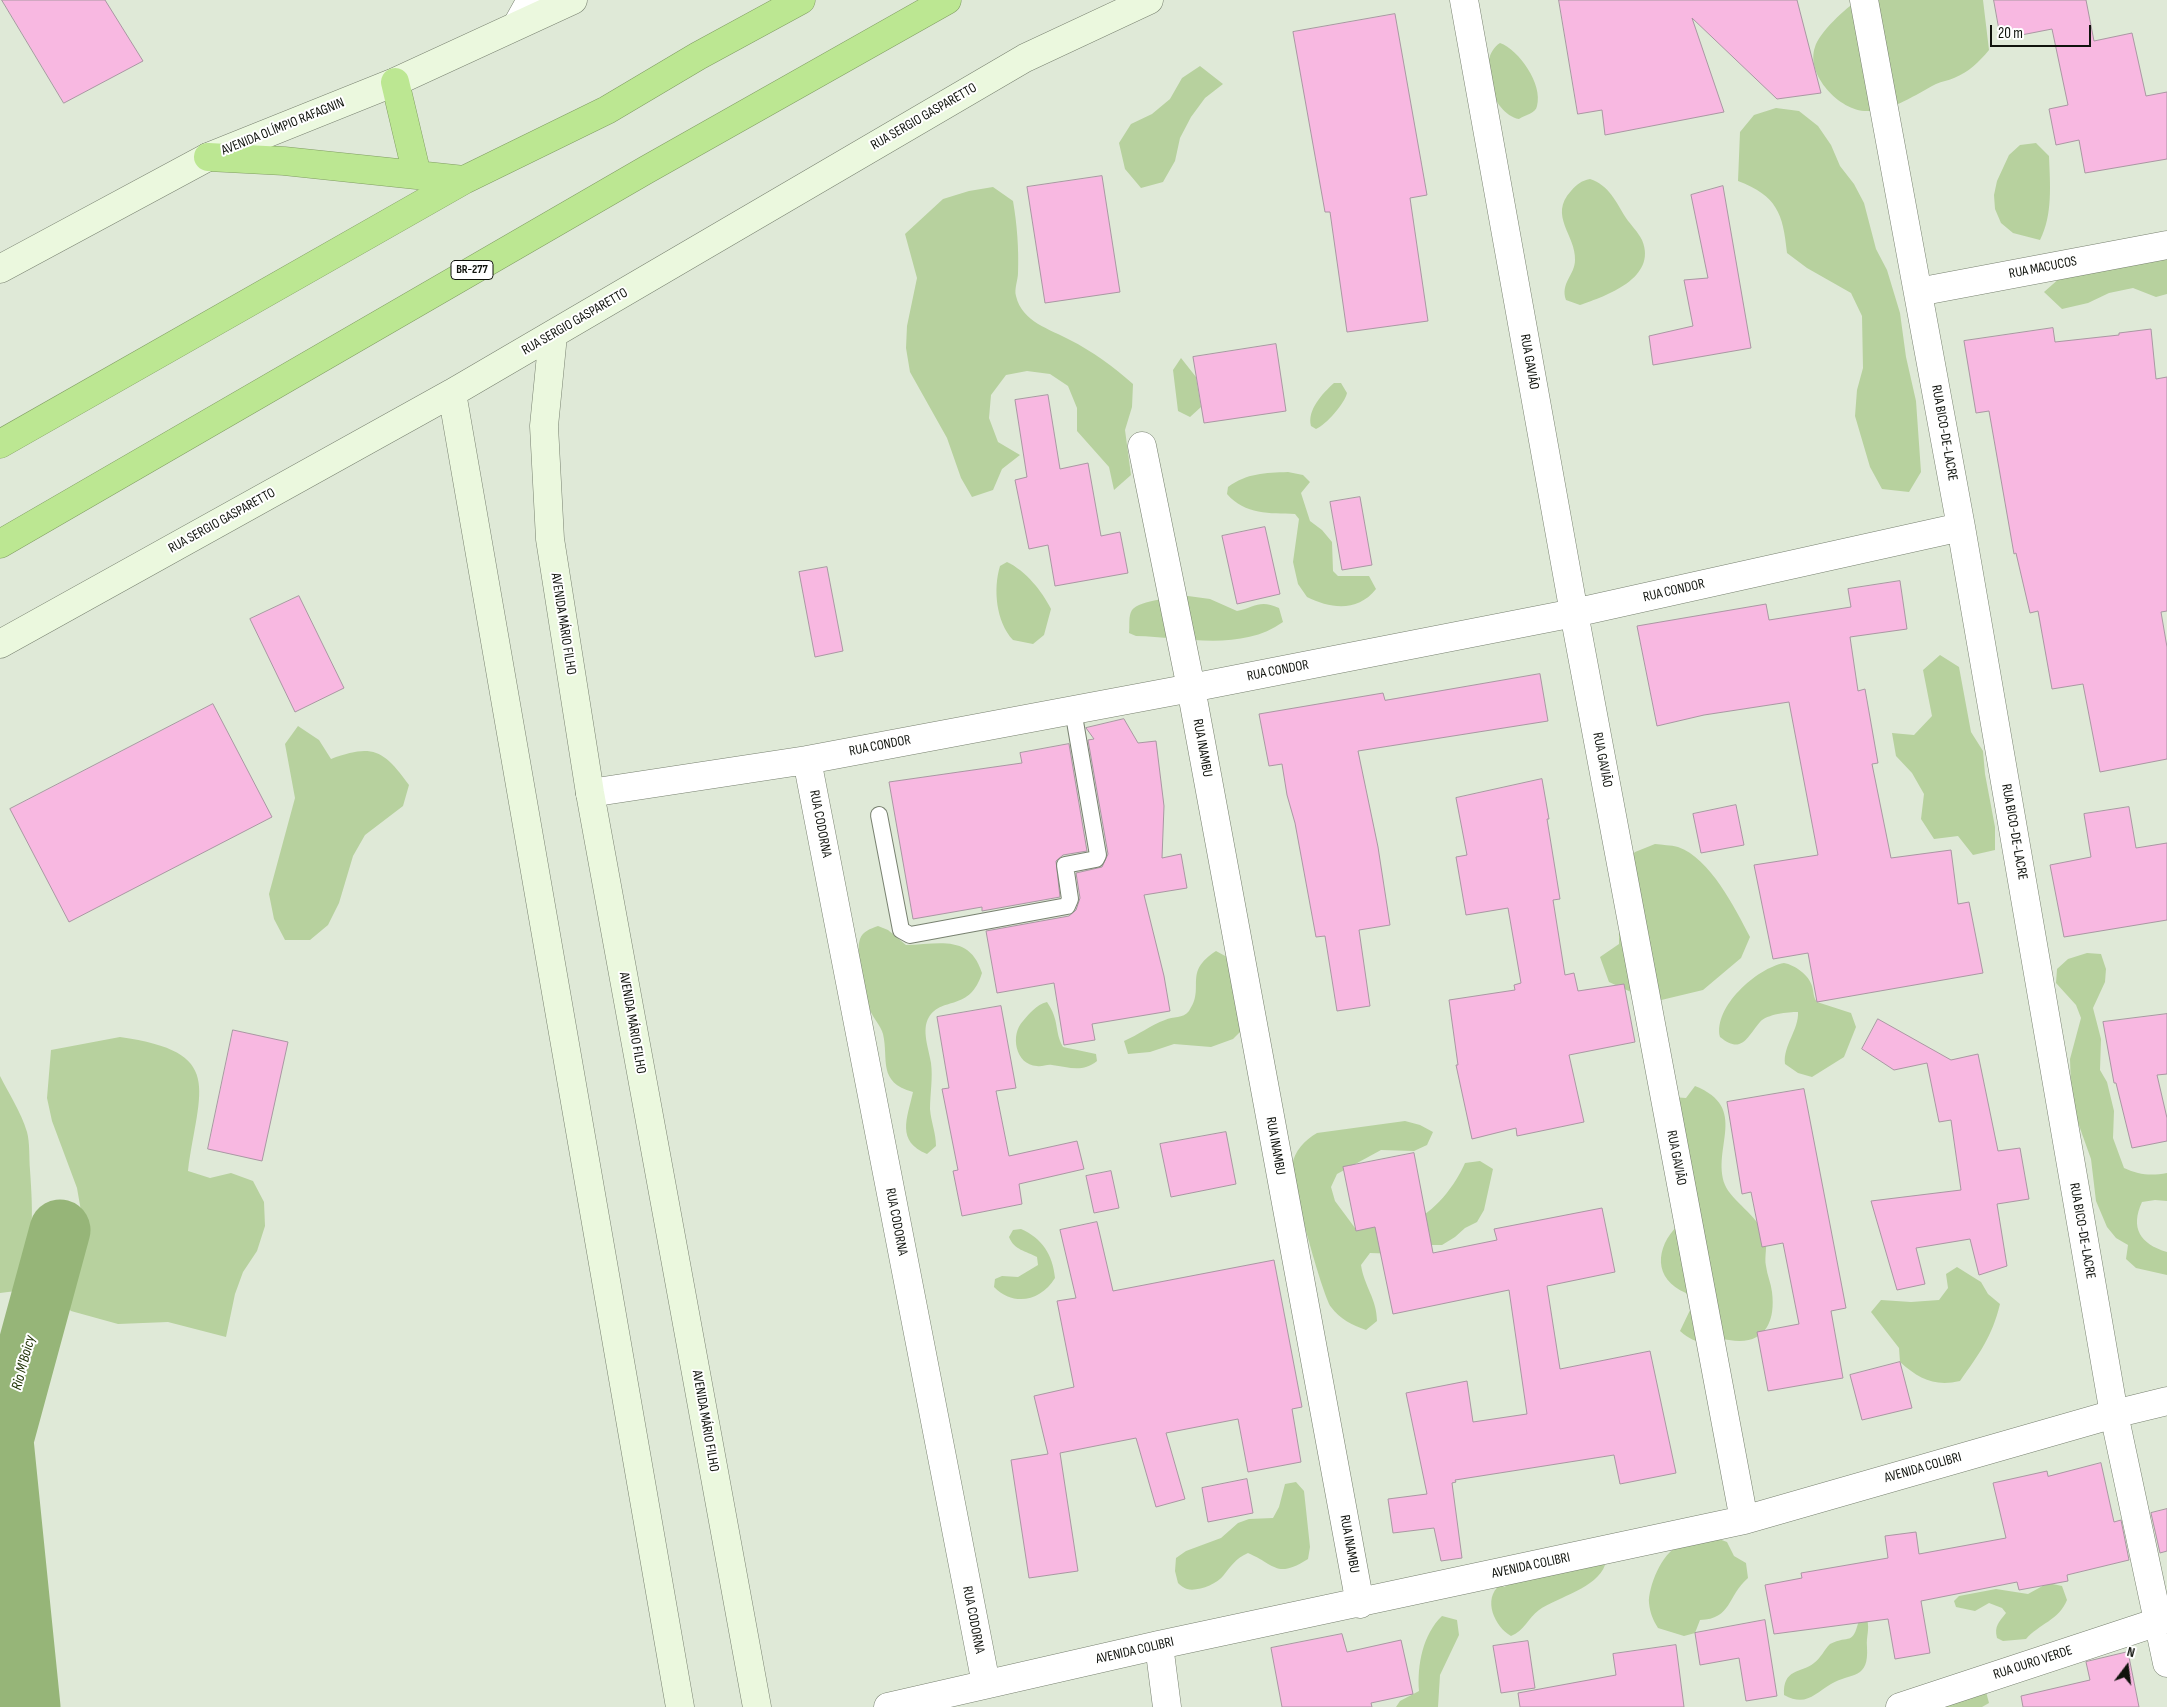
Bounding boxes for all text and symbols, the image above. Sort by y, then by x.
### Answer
scale bar [1992,15,2093,47]
text: 20 m [1998,24,2023,43]
street label: RUA SERGIO GASPARETTO [868,80,980,154]
street label: AVENIDA OLÍMPIO RAFAGNIN [219,95,347,159]
street label: RUA MACUCOS [2008,253,2078,283]
road number: BR-277 [451,260,493,280]
street label: RUA SERGIO GASPARETTO [519,285,631,359]
street label: RUA GAVIÃO [1516,333,1542,391]
street label: RUA BICO-DE-LACRE [1927,384,1961,482]
street label: RUA SERGIO GASPARETTO [166,485,278,557]
street label: AVENIDA MÁRIO FILHO [547,572,579,676]
street label: RUA CONDOR [1642,576,1706,606]
street label: RUA CONDOR [1246,657,1310,685]
street label: RUA INAMBU [1189,718,1215,778]
street label: RUA GAVIÃO [1588,731,1616,789]
street label: RUA CONDOR [848,732,912,760]
street label: RUA BICO-DE-LACRE [1997,783,2031,881]
street label: RUA CODORNA [805,789,835,859]
street label: AVENIDA MÁRIO FILHO [615,971,649,1075]
street label: RUA INAMBU [1262,1116,1288,1176]
street label: RUA GAVIÃO [1662,1129,1690,1187]
street label: RUA BICO-DE-LACRE [2065,1182,2099,1280]
street label: RUA CODORNA [881,1187,911,1257]
water label: Rio M'Boicy [8,1334,40,1392]
street label: AVENIDA MÁRIO FILHO [688,1369,722,1473]
street label: AVENIDA COLIBRI [1882,1449,1964,1487]
street label: RUA INAMBU [1336,1514,1362,1574]
street label: AVENIDA COLIBRI [1490,1549,1572,1583]
street label: RUA CODORNA [958,1585,988,1655]
street label: AVENIDA COLIBRI [1094,1634,1176,1668]
street label: RUA OURO VERDE [1991,1642,2075,1684]
north arrow [2102,1642,2152,1692]
text: N [2125,1643,2137,1661]

